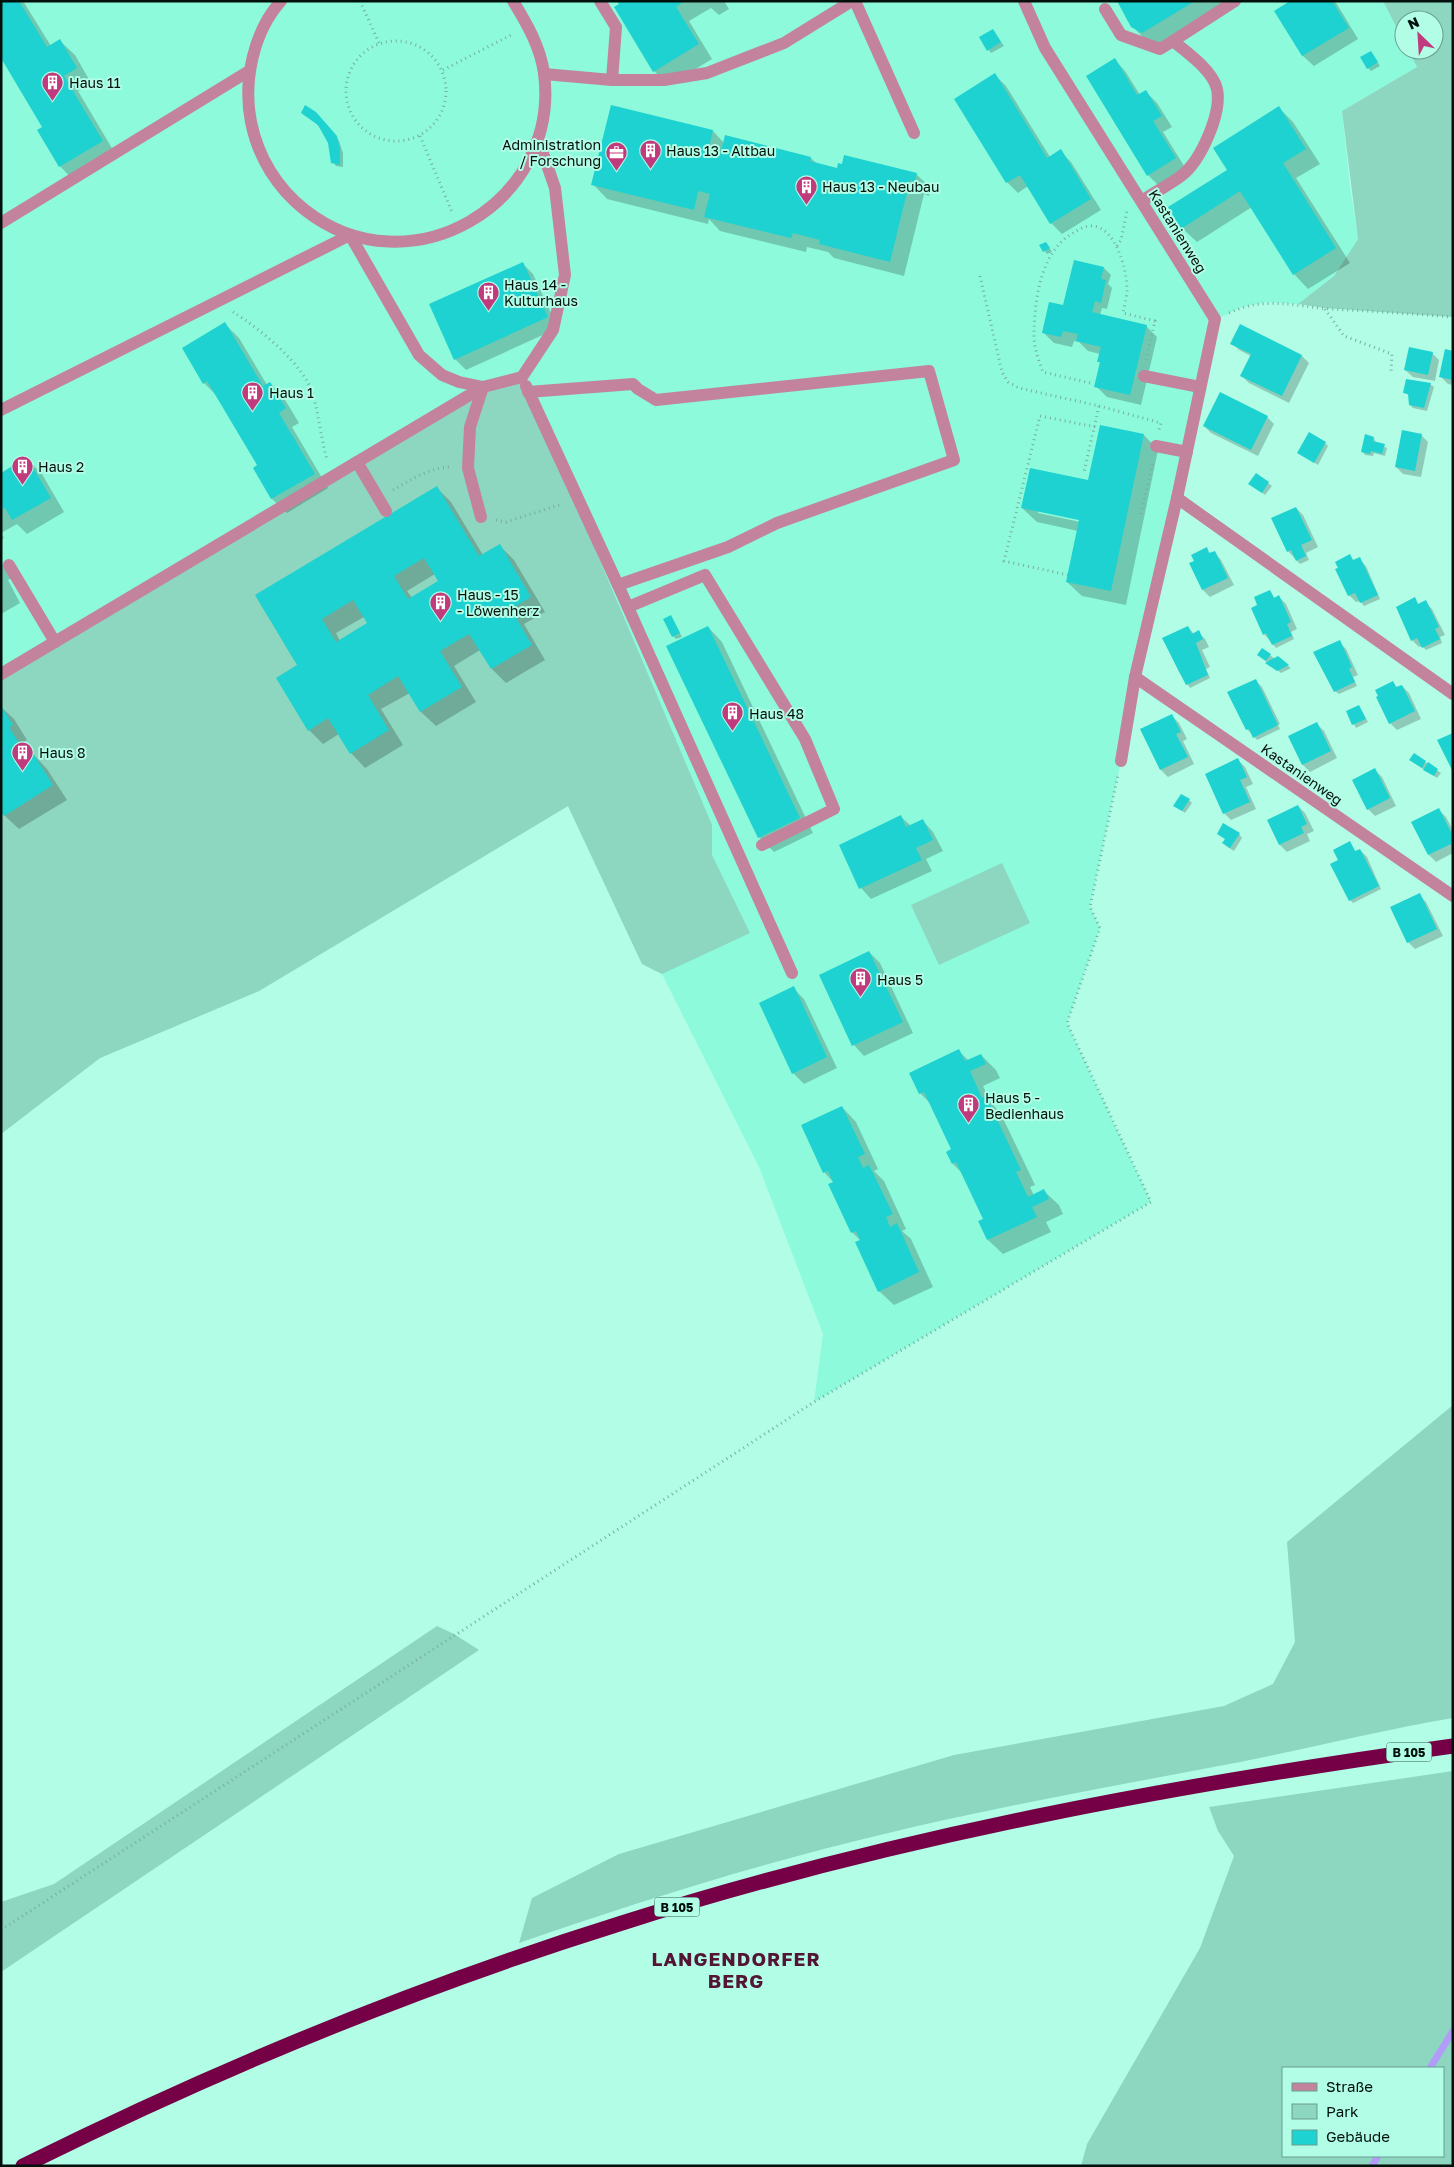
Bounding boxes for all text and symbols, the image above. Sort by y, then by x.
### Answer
north arrow [1394,10,1444,60]
text: N [1405,13,1422,33]
building icon: Haus 11 [41,70,65,101]
place label: Haus 11 [69,74,121,91]
place label: Administration / Forschung [502,136,601,169]
building icon: Haus 13 - Altbau [638,138,662,169]
office icon: Administration / Forschung [605,140,629,171]
place label: Haus 13 - Altbau [666,142,775,159]
building icon: Haus 13 - Neubau [794,174,818,205]
place label: Haus 13 - Neubau [822,178,939,195]
street label: Kastanienweg [1146,186,1210,276]
place label: Haus 14 - Kulturhaus [504,276,578,309]
building icon: Haus 14 - Kulturhaus [476,280,500,311]
building icon: Haus 1 [241,380,265,411]
place label: Haus 1 [269,384,314,401]
building icon: Haus 2 [10,454,34,485]
place label: Haus 2 [38,458,84,475]
place label: Haus - 15 - Löwenherz [457,586,539,619]
building icon: Haus - 15 - Löwenherz [429,590,453,621]
building icon: Haus 48 [721,701,745,732]
place label: Haus 48 [749,705,804,722]
building icon: Haus 8 [11,740,35,771]
street label: Kastanienweg [1258,740,1346,808]
place label: Haus 8 [39,744,85,761]
building icon: Haus 5 [849,967,873,998]
place label: Haus 5 [877,971,923,988]
place label: Haus 5 - Bedienhaus [985,1089,1064,1122]
building icon: Haus 5 - Bedienhaus [957,1093,981,1124]
road number: B 105 [1386,1742,1432,1761]
road number: B 105 [654,1898,700,1916]
district label: LANGENDORFER BERG [651,1947,821,1992]
legend [1282,2067,1444,2157]
text: Straße [1326,2077,1373,2095]
text: Park [1326,2102,1359,2120]
text: Gebäude [1326,2127,1390,2145]

